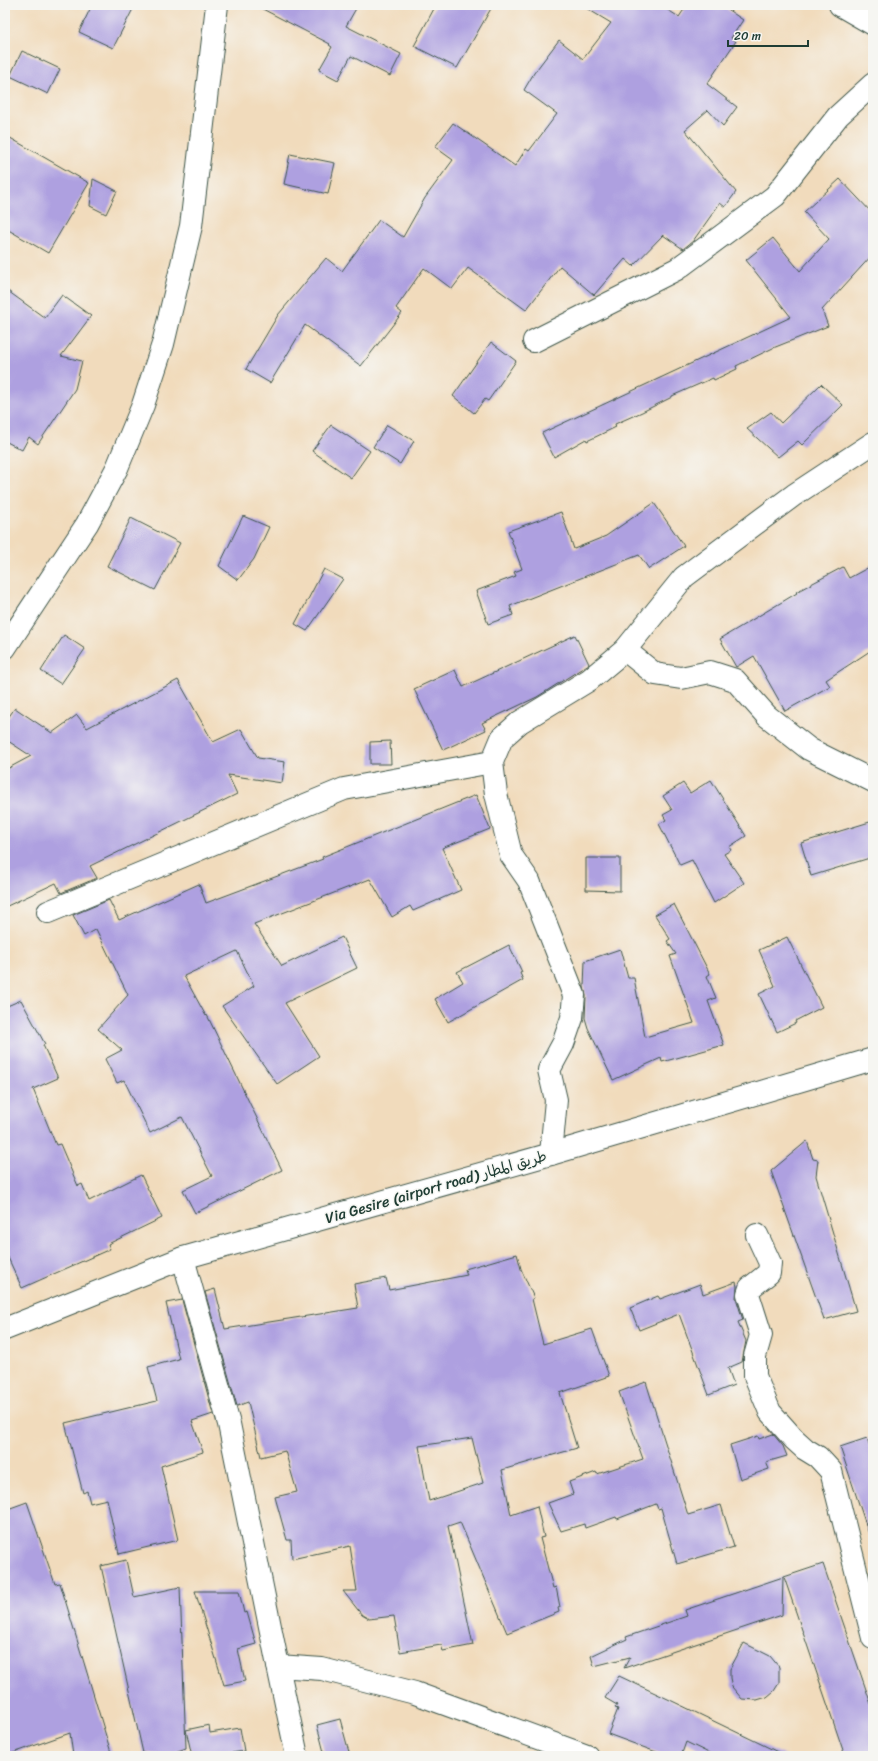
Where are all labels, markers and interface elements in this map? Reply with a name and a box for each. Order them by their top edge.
scale bar [728,22,808,48]
text: 20 m [734,25,761,47]
street label: Via Gesire (airport road) طريق المطار [322,1143,550,1231]

